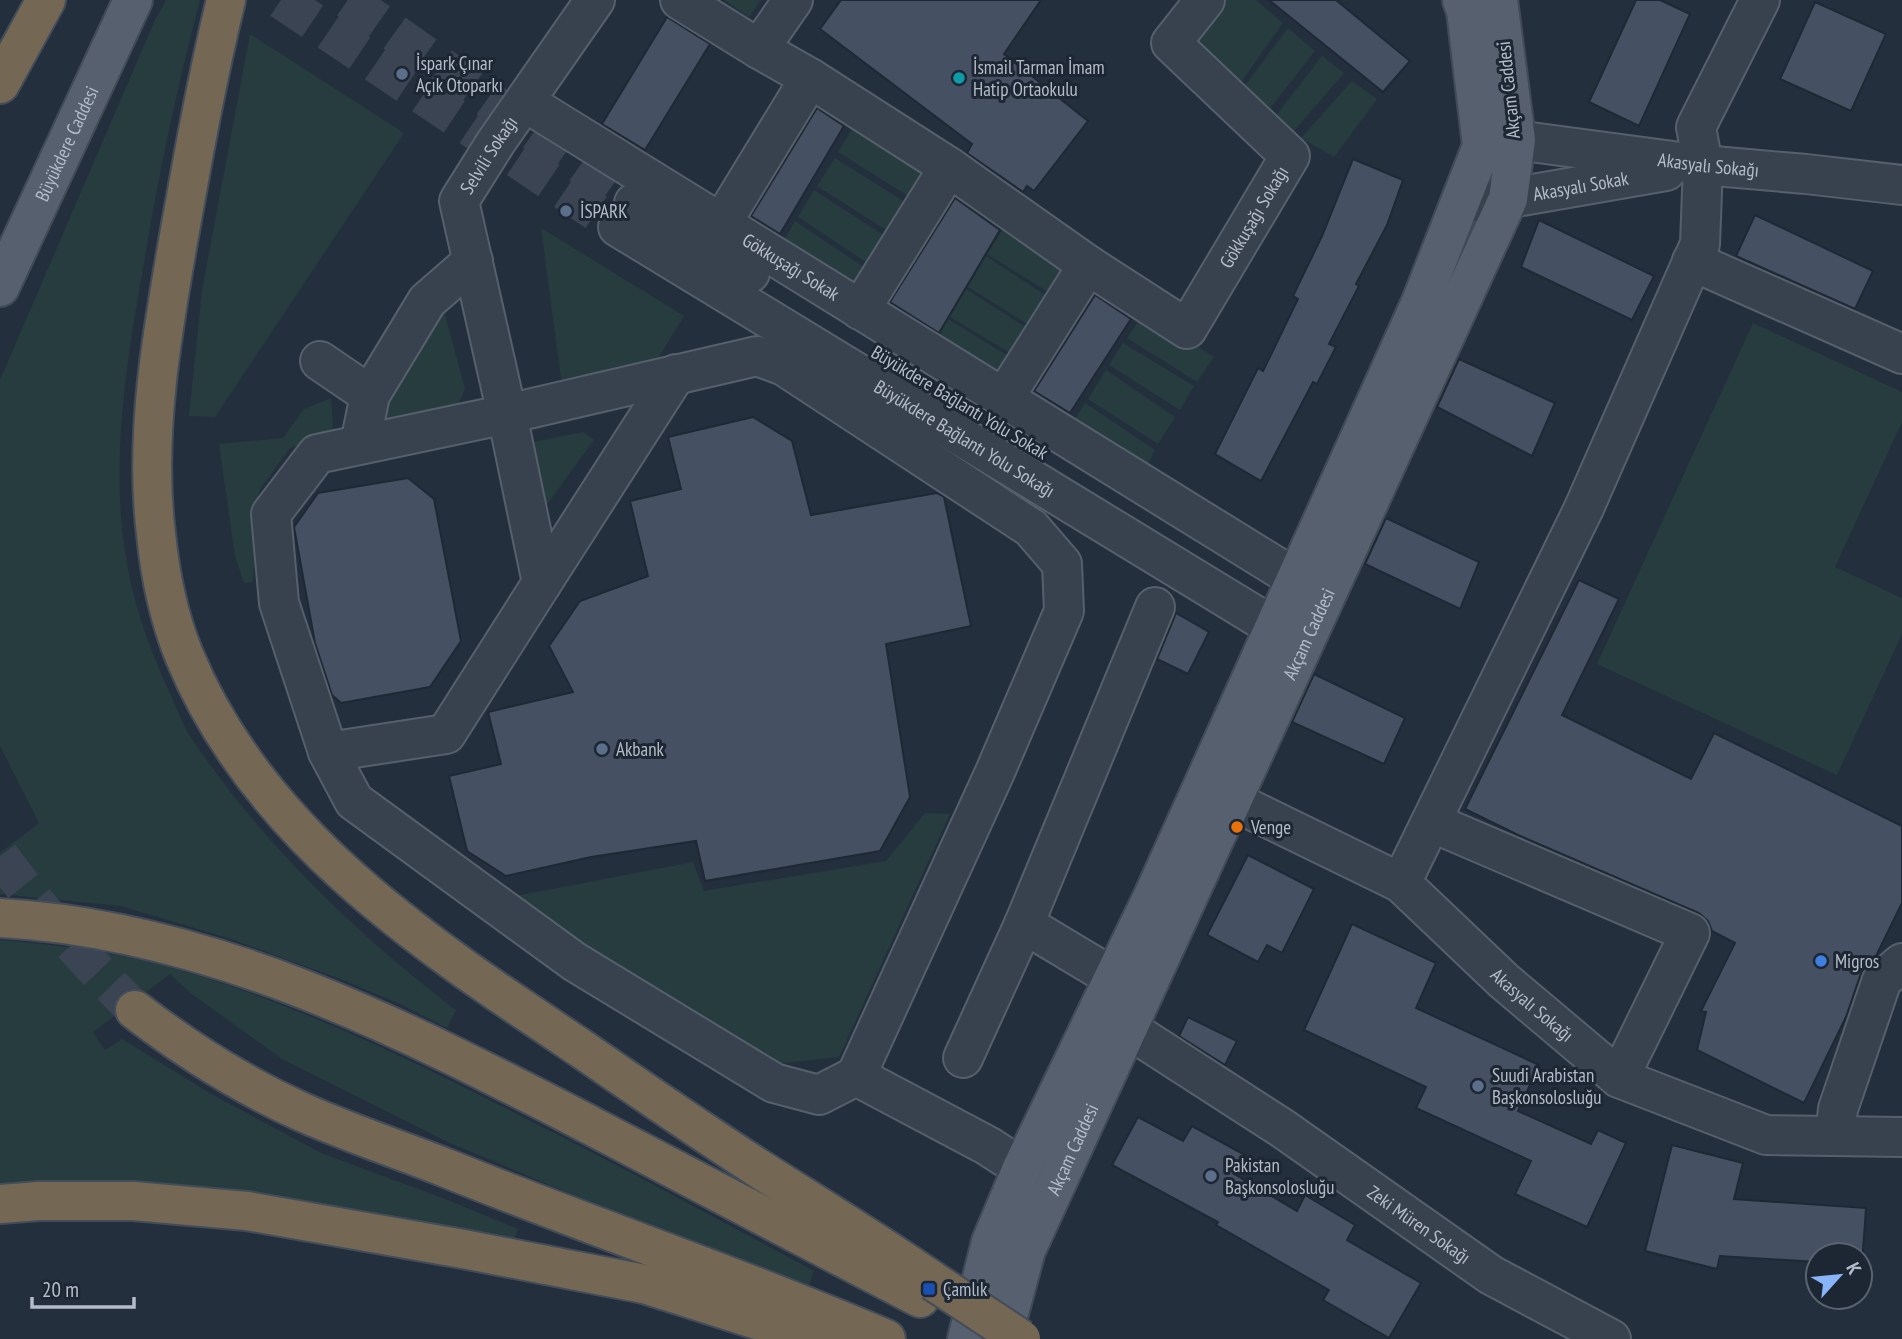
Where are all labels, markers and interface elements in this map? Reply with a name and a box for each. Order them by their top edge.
street label: Akçam Caddesi [1491,40,1525,140]
place label: İspark Çınar Açık Otoparkı [416,51,503,97]
place label: İsmail Tarman İmam Hatip Ortaokulu [973,55,1105,101]
marker: İspark Çınar Açık Otoparkı [394,66,410,82]
marker: İsmail Tarman İmam Hatip Ortaokulu [951,70,967,86]
street label: Büyükdere Caddesi [29,82,103,205]
street label: Selvili Sokağı [454,111,523,198]
street label: Akasyalı Sokağı [1656,147,1760,182]
street label: Gökkuşağı Sokağı [1214,162,1293,272]
street label: Akasyalı Sokak [1531,166,1631,206]
place label: İSPARK [580,199,628,223]
marker: İSPARK [558,203,574,219]
street label: Gökkuşağı Sokak [738,228,845,306]
street label: Büyükdere Bağlantı Yolu Sokak [867,340,1053,465]
street label: Büyükdere Bağlantı Yolu Sokağı [870,374,1059,503]
street label: Akçam Caddesi [1277,584,1340,683]
place label: Akbank [616,737,665,761]
marker: Akbank [594,741,610,757]
place label: Venge [1250,815,1291,839]
marker: Venge [1229,819,1245,835]
place label: Migros [1835,949,1879,973]
marker: Migros [1813,953,1829,969]
street label: Akasyalı Sokağı [1486,963,1579,1047]
place label: Suudi Arabistan Başkonsolosluğu [1492,1063,1602,1109]
marker: Suudi Arabistan Başkonsolosluğu [1470,1078,1486,1094]
street label: Akçam Caddesi [1041,1100,1104,1199]
place label: Pakistan Başkonsolosluğu [1225,1153,1335,1199]
marker: Pakistan Başkonsolosluğu [1203,1168,1219,1184]
street label: Zeki Müren Sokağı [1363,1180,1475,1269]
north arrow [1804,1241,1874,1311]
text: K [1841,1258,1867,1278]
scale bar [32,1266,133,1310]
text: 20 m [42,1276,79,1303]
place label: Çamlık [943,1277,988,1301]
marker: Çamlık [921,1281,937,1297]

